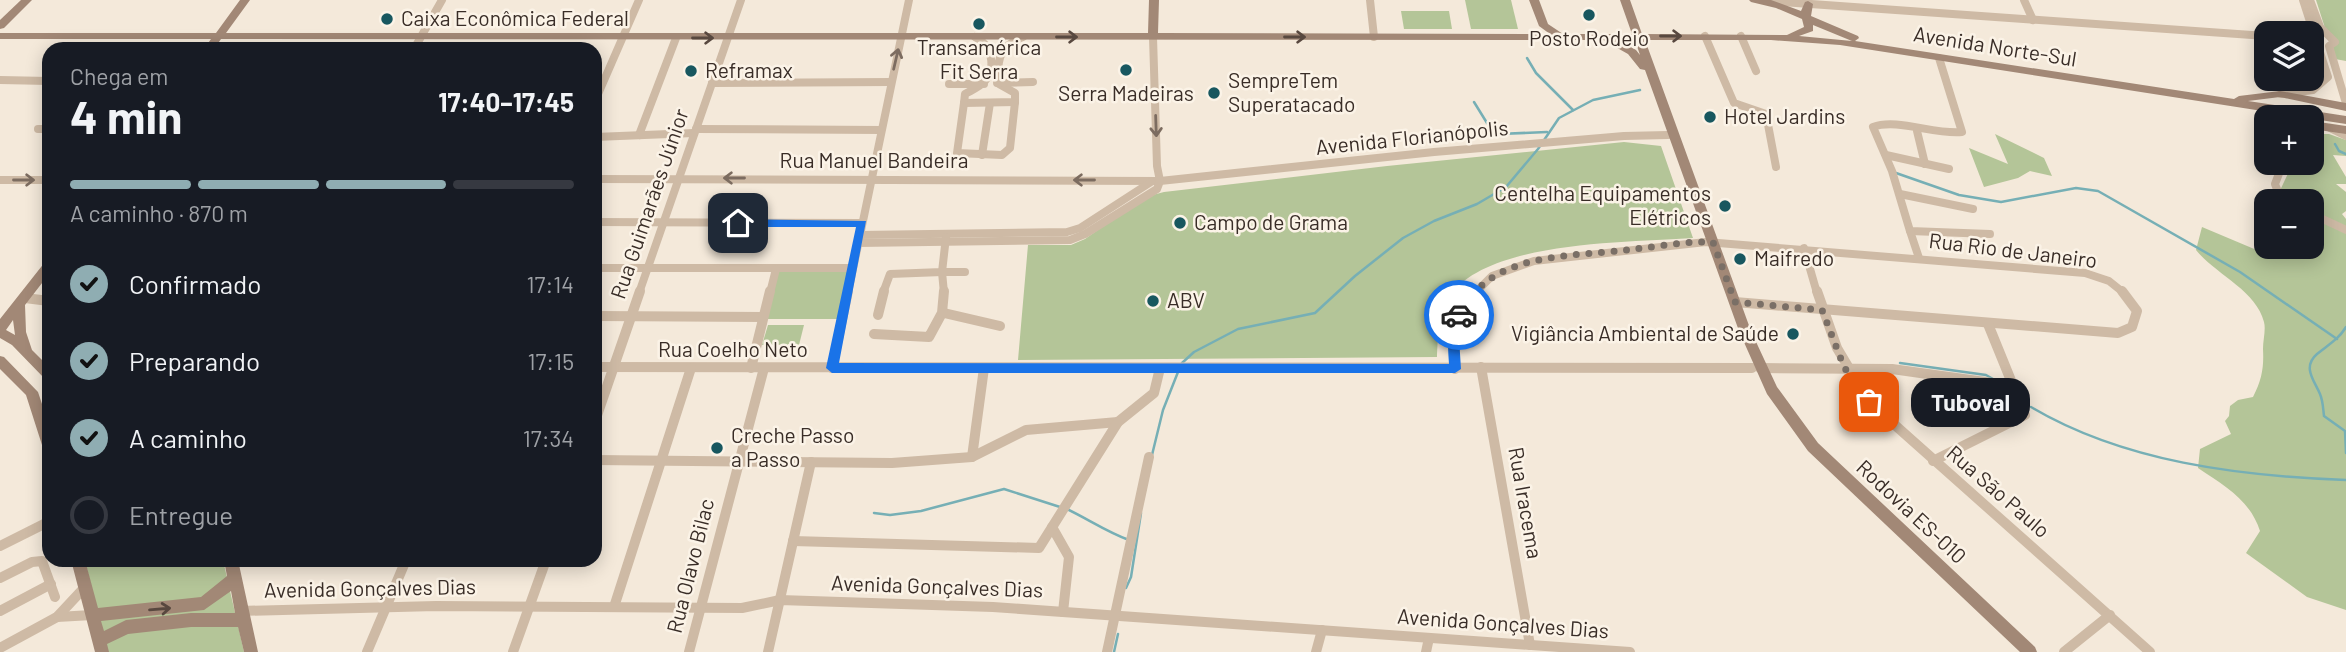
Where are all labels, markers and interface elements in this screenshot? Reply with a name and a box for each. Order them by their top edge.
place label: Caixa Econômica Federal [401,5,629,30]
marker: Posto Rodeio [1581,7,1597,23]
marker: Caixa Econômica Federal [379,11,395,27]
marker: Transamérica Fit Serra [971,16,987,32]
street label: Avenida Norte-Sul [1912,20,2079,71]
map controls [2254,21,2324,259]
button: layers [2254,21,2324,91]
place label: Posto Rodeio [1529,25,1649,50]
one-way arrow [1659,29,1682,43]
one-way arrow [1056,30,1079,44]
one-way arrow [1283,30,1306,44]
one-way arrow [691,31,714,44]
place label: Transamérica Fit Serra [917,34,1041,83]
one-way arrow [890,48,904,71]
place label: Reframax [705,57,793,82]
text: Chega em [70,62,168,90]
marker: Serra Madeiras [1118,62,1134,78]
marker: Reframax [683,63,699,79]
place label: SempreTem Superatacado [1228,67,1355,116]
place label: Serra Madeiras [1058,80,1194,105]
marker: SempreTem Superatacado [1206,85,1222,101]
text: 17:40–17:45 [438,86,574,117]
text: 4 min [70,88,182,143]
place label: Hotel Jardins [1724,103,1845,128]
street label: Rua Guimarães Júnior [604,105,693,302]
button: + [2254,105,2324,175]
marker: Hotel Jardins [1702,109,1718,125]
one-way arrow [1149,114,1163,137]
street label: Avenida Florianópolis [1314,114,1509,159]
street label: Rua Manuel Bandeira [780,147,968,172]
one-way arrow [723,171,746,185]
one-way arrow [13,173,36,187]
one-way arrow [1073,173,1096,187]
place label: Centelha Equipamentos Elétricos [1494,180,1711,229]
button: − [2254,189,2324,259]
pin [708,193,768,253]
marker: Centelha Equipamentos Elétricos [1717,198,1733,214]
text: A caminho · 870 m [70,199,248,227]
icon: home [719,204,757,242]
place label: Campo de Grama [1194,209,1348,234]
marker: Campo de Grama [1172,215,1188,231]
street label: Rua Rio de Janeiro [1928,227,2099,272]
place label: Maifredo [1754,245,1834,270]
marker: Maifredo [1732,251,1748,267]
icon: check [70,265,108,303]
text: Confirmado [129,268,261,299]
text: 17:14 [527,270,574,298]
courier [1424,280,1494,350]
place label: ABV [1167,287,1205,312]
marker: ABV [1145,293,1161,309]
icon: car [1440,296,1478,334]
place label: Vigiância Ambiental de Saúde [1511,320,1779,345]
marker: Vigiância Ambiental de Saúde [1785,326,1801,342]
street label: Rua Coelho Neto [658,336,808,361]
icon: check [70,342,108,380]
text: Preparando [129,345,260,376]
text: 17:15 [527,347,574,375]
pin [1839,372,1899,432]
callout: Tuboval [1911,378,2030,426]
icon: bag [1850,383,1888,421]
text: Tuboval [1931,388,2010,416]
icon: check [70,419,108,457]
text: A caminho [129,422,247,453]
place label: Creche Passo a Passo [731,422,854,471]
text: 17:34 [523,424,574,452]
street label: Rua São Paulo [1942,439,2056,542]
marker: Creche Passo a Passo [709,440,725,456]
street label: Rua Iracema [1504,445,1549,561]
street label: Rodovia ES-010 [1852,454,1972,568]
street label: Rua Olavo Bilac [661,496,718,636]
text: Entregue [129,499,233,530]
street label: Avenida Gonçalves Dias [831,569,1043,602]
street label: Avenida Gonçalves Dias [264,573,476,602]
one-way arrow [148,602,171,615]
street label: Avenida Gonçalves Dias [1396,603,1610,642]

